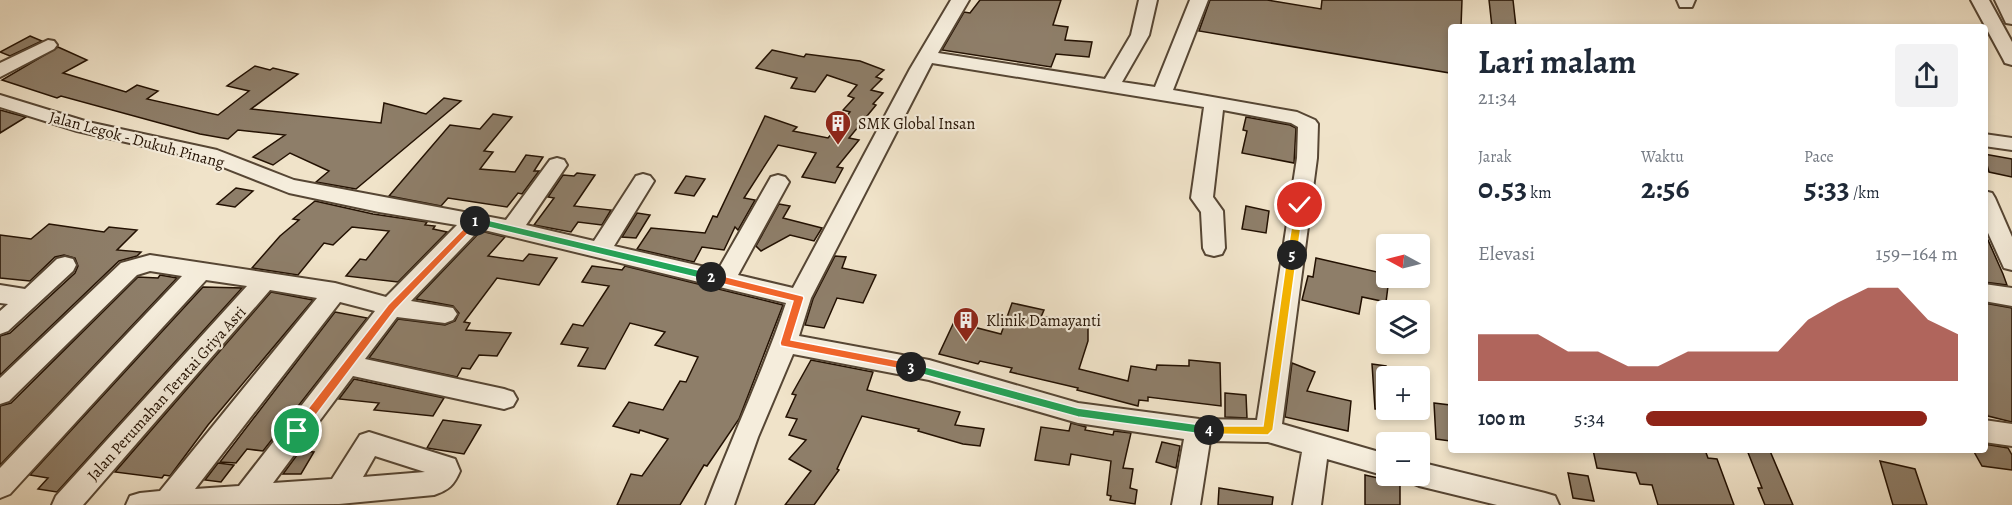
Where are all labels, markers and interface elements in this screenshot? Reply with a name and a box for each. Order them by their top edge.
text: Lari malam [1478,39,1636,84]
button: share [1895,44,1958,107]
text: 21:34 [1478,84,1516,111]
street label: Jalan Legok - Dukuh Pinang [47,106,227,174]
building icon: SMK Global Insan [823,108,853,146]
place label: SMK Global Insan [858,113,976,135]
text: Jarak [1478,146,1512,168]
text: Waktu [1641,146,1684,168]
text: Pace [1804,146,1834,168]
text: 0.53 [1478,168,1527,208]
text: 2:56 [1641,168,1689,208]
text: 5:33 [1804,168,1850,208]
pin [1274,179,1325,230]
text: km [1527,182,1552,204]
text: /km [1850,182,1879,204]
icon: check [1283,188,1316,221]
pin: 1 [460,206,490,236]
text: 1 [472,210,478,232]
north arrow [1376,234,1430,288]
map controls [1376,234,1430,486]
pin: 5 [1277,240,1307,270]
text: Elevasi [1478,240,1535,267]
text: 159–164 m [1876,240,1958,267]
text: 5 [1289,244,1295,266]
pin: 2 [696,262,726,292]
text: 2 [707,266,715,288]
button: layers [1376,300,1430,354]
street label: Jalan Perumahan Teratai Griya Asri [82,302,251,486]
building icon: Klinik Damayanti [951,305,981,343]
place label: Klinik Damayanti [986,310,1101,332]
pin: 3 [896,352,926,382]
text: 3 [908,356,914,378]
button: + [1376,366,1430,420]
pin [271,405,322,456]
text: 100 m [1478,405,1526,432]
text: 5:34 [1574,405,1605,432]
icon: arrive [280,414,313,447]
pin: 4 [1194,415,1224,445]
text: 4 [1205,419,1213,441]
button: − [1376,432,1430,486]

